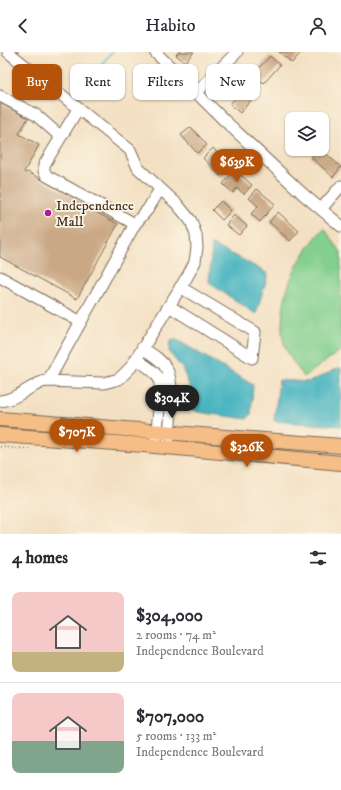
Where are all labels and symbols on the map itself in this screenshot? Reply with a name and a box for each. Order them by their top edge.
pin: $639K [209,149,265,183]
place label: Independence Mall [56,197,134,231]
marker: Independence Mall [43,208,53,218]
pin: $304K [144,385,200,419]
pin: $707K [49,419,105,453]
pin: $326K [219,434,275,468]

